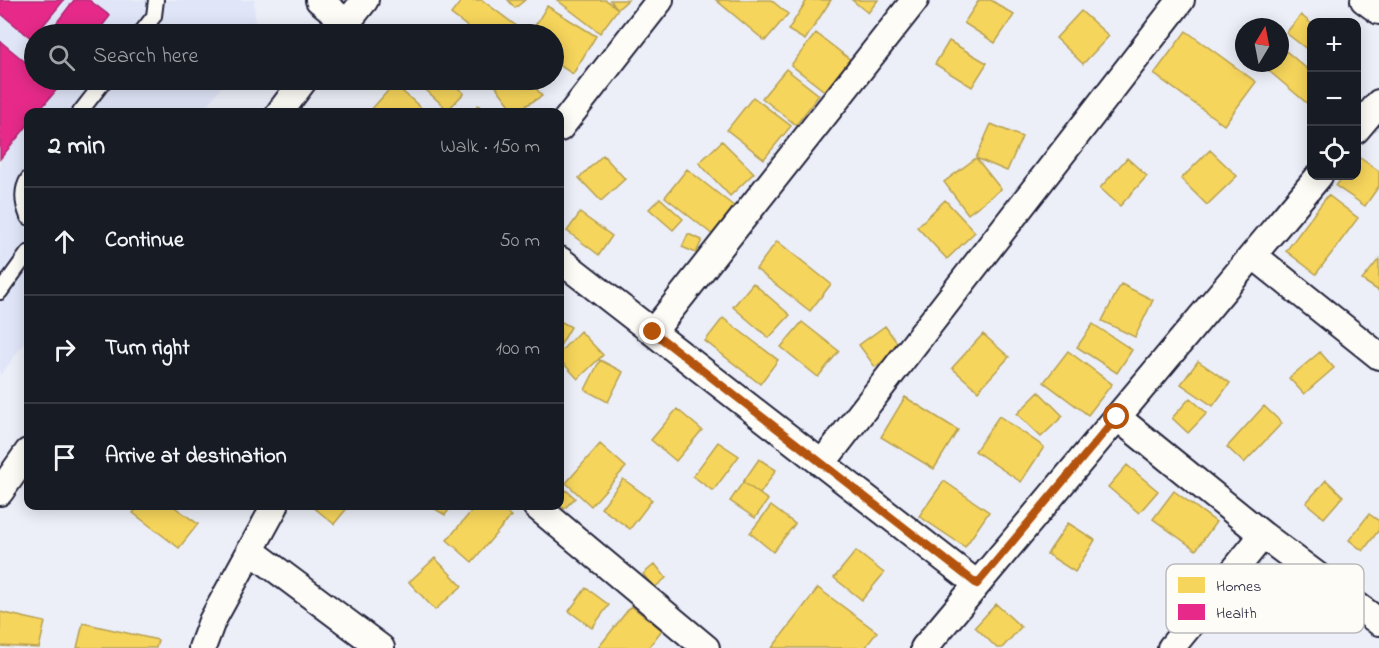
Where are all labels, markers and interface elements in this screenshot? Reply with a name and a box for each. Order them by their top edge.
north arrow [1235,18,1289,72]
map controls [1307,18,1361,180]
button: + [1307,18,1361,72]
search box [24,24,564,90]
icon: search [45,41,78,74]
text: Search here [93,41,198,73]
button: − [1307,72,1361,126]
button: locate [1307,126,1361,180]
text: 2 min [48,128,105,166]
text: Walk · 150 m [440,133,540,162]
icon: ahead [48,225,81,258]
text: Continue [105,225,184,257]
text: 50 m [499,227,540,256]
route end [639,318,665,344]
icon: right [48,333,81,366]
text: Turn right [105,333,190,365]
text: 100 m [496,335,540,364]
route start [1103,403,1129,429]
icon: arrive [48,441,81,474]
text: Arrive at destination [105,441,287,473]
legend [1166,564,1364,633]
text: Homes [1216,575,1261,599]
text: Health [1216,602,1257,626]

